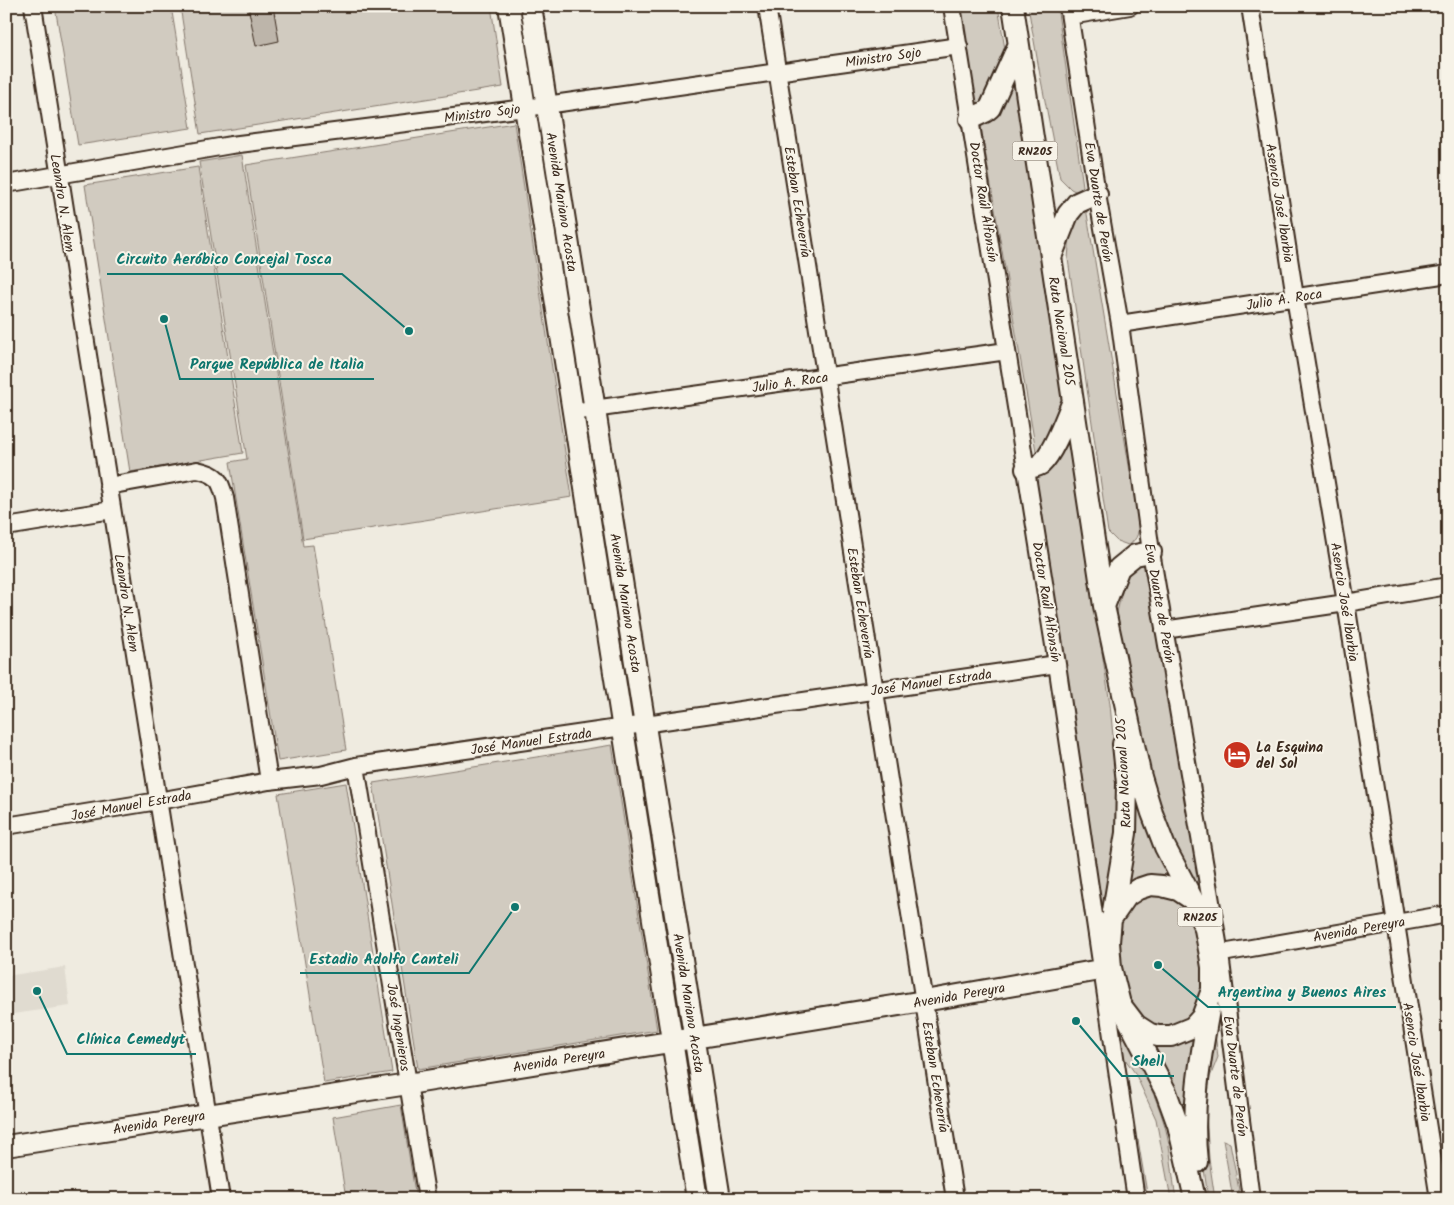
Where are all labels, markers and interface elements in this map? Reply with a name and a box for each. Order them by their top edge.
street label: Ministro Sojo [844,42,923,74]
street label: Ministro Sojo [443,98,522,130]
street label: Avenida Mariano Acosta [539,131,583,274]
street label: Doctor Raúl Alfonsín [963,140,1003,264]
street label: Eva Duarte de Perón [1078,140,1118,264]
road number: RN205 [1012,142,1058,160]
street label: Asencio José Ibarbia [1259,142,1299,264]
street label: Esteban Echeverría [777,145,817,259]
street label: Leandro N. Alem [43,152,81,254]
callout: Circuito Aeróbico Concejal Tosca [107,244,342,274]
text: Circuito Aeróbico Concejal Tosca [116,248,332,272]
street label: Ruta Nacional 205 [1042,275,1081,389]
street label: Julio A. Roca [1245,283,1324,317]
callout: Parque República de Italia [180,349,374,379]
text: Parque República de Italia [190,353,364,377]
street label: Julio A. Roca [751,367,830,399]
street label: Avenida Mariano Acosta [603,532,647,675]
street label: Doctor Raúl Alfonsín [1026,540,1066,664]
street label: Eva Duarte de Perón [1138,541,1180,665]
street label: Asencio José Ibarbia [1324,541,1364,663]
street label: Esteban Echeverría [840,546,880,660]
street label: Leandro N. Alem [107,552,145,654]
street label: José Manuel Estrada [869,664,993,702]
street label: Ruta Nacional 205 [1110,716,1138,829]
street label: José Manuel Estrada [469,723,593,761]
place label: La Esquina del Sol [1256,737,1323,775]
hotel icon: La Esquina del Sol [1222,740,1252,770]
street label: José Manuel Estrada [69,785,193,827]
road number: RN205 [1178,908,1222,926]
street label: Avenida Pereyra [1311,911,1407,949]
street label: Avenida Mariano Acosta [666,932,710,1075]
callout: Estadio Adolfo Canteli [300,943,469,973]
text: Estadio Adolfo Canteli [310,948,460,972]
street label: Avenida Pereyra [911,977,1007,1015]
callout: Argentina y Buenos Aires [1208,977,1396,1007]
street label: José Ingenieros [380,981,416,1073]
text: Argentina y Buenos Aires [1218,981,1386,1005]
street label: Asencio José Ibarbia [1396,1001,1436,1123]
street label: Eva Duarte de Perón [1217,1014,1253,1138]
street label: Esteban Echeverría [915,1020,955,1134]
callout: Clínica Cemedyt [67,1024,196,1054]
text: Clínica Cemedyt [77,1028,186,1052]
street label: Avenida Pereyra [511,1043,607,1079]
callout: Shell [1122,1046,1174,1076]
text: Shell [1132,1050,1164,1074]
street label: Avenida Pereyra [111,1105,207,1141]

